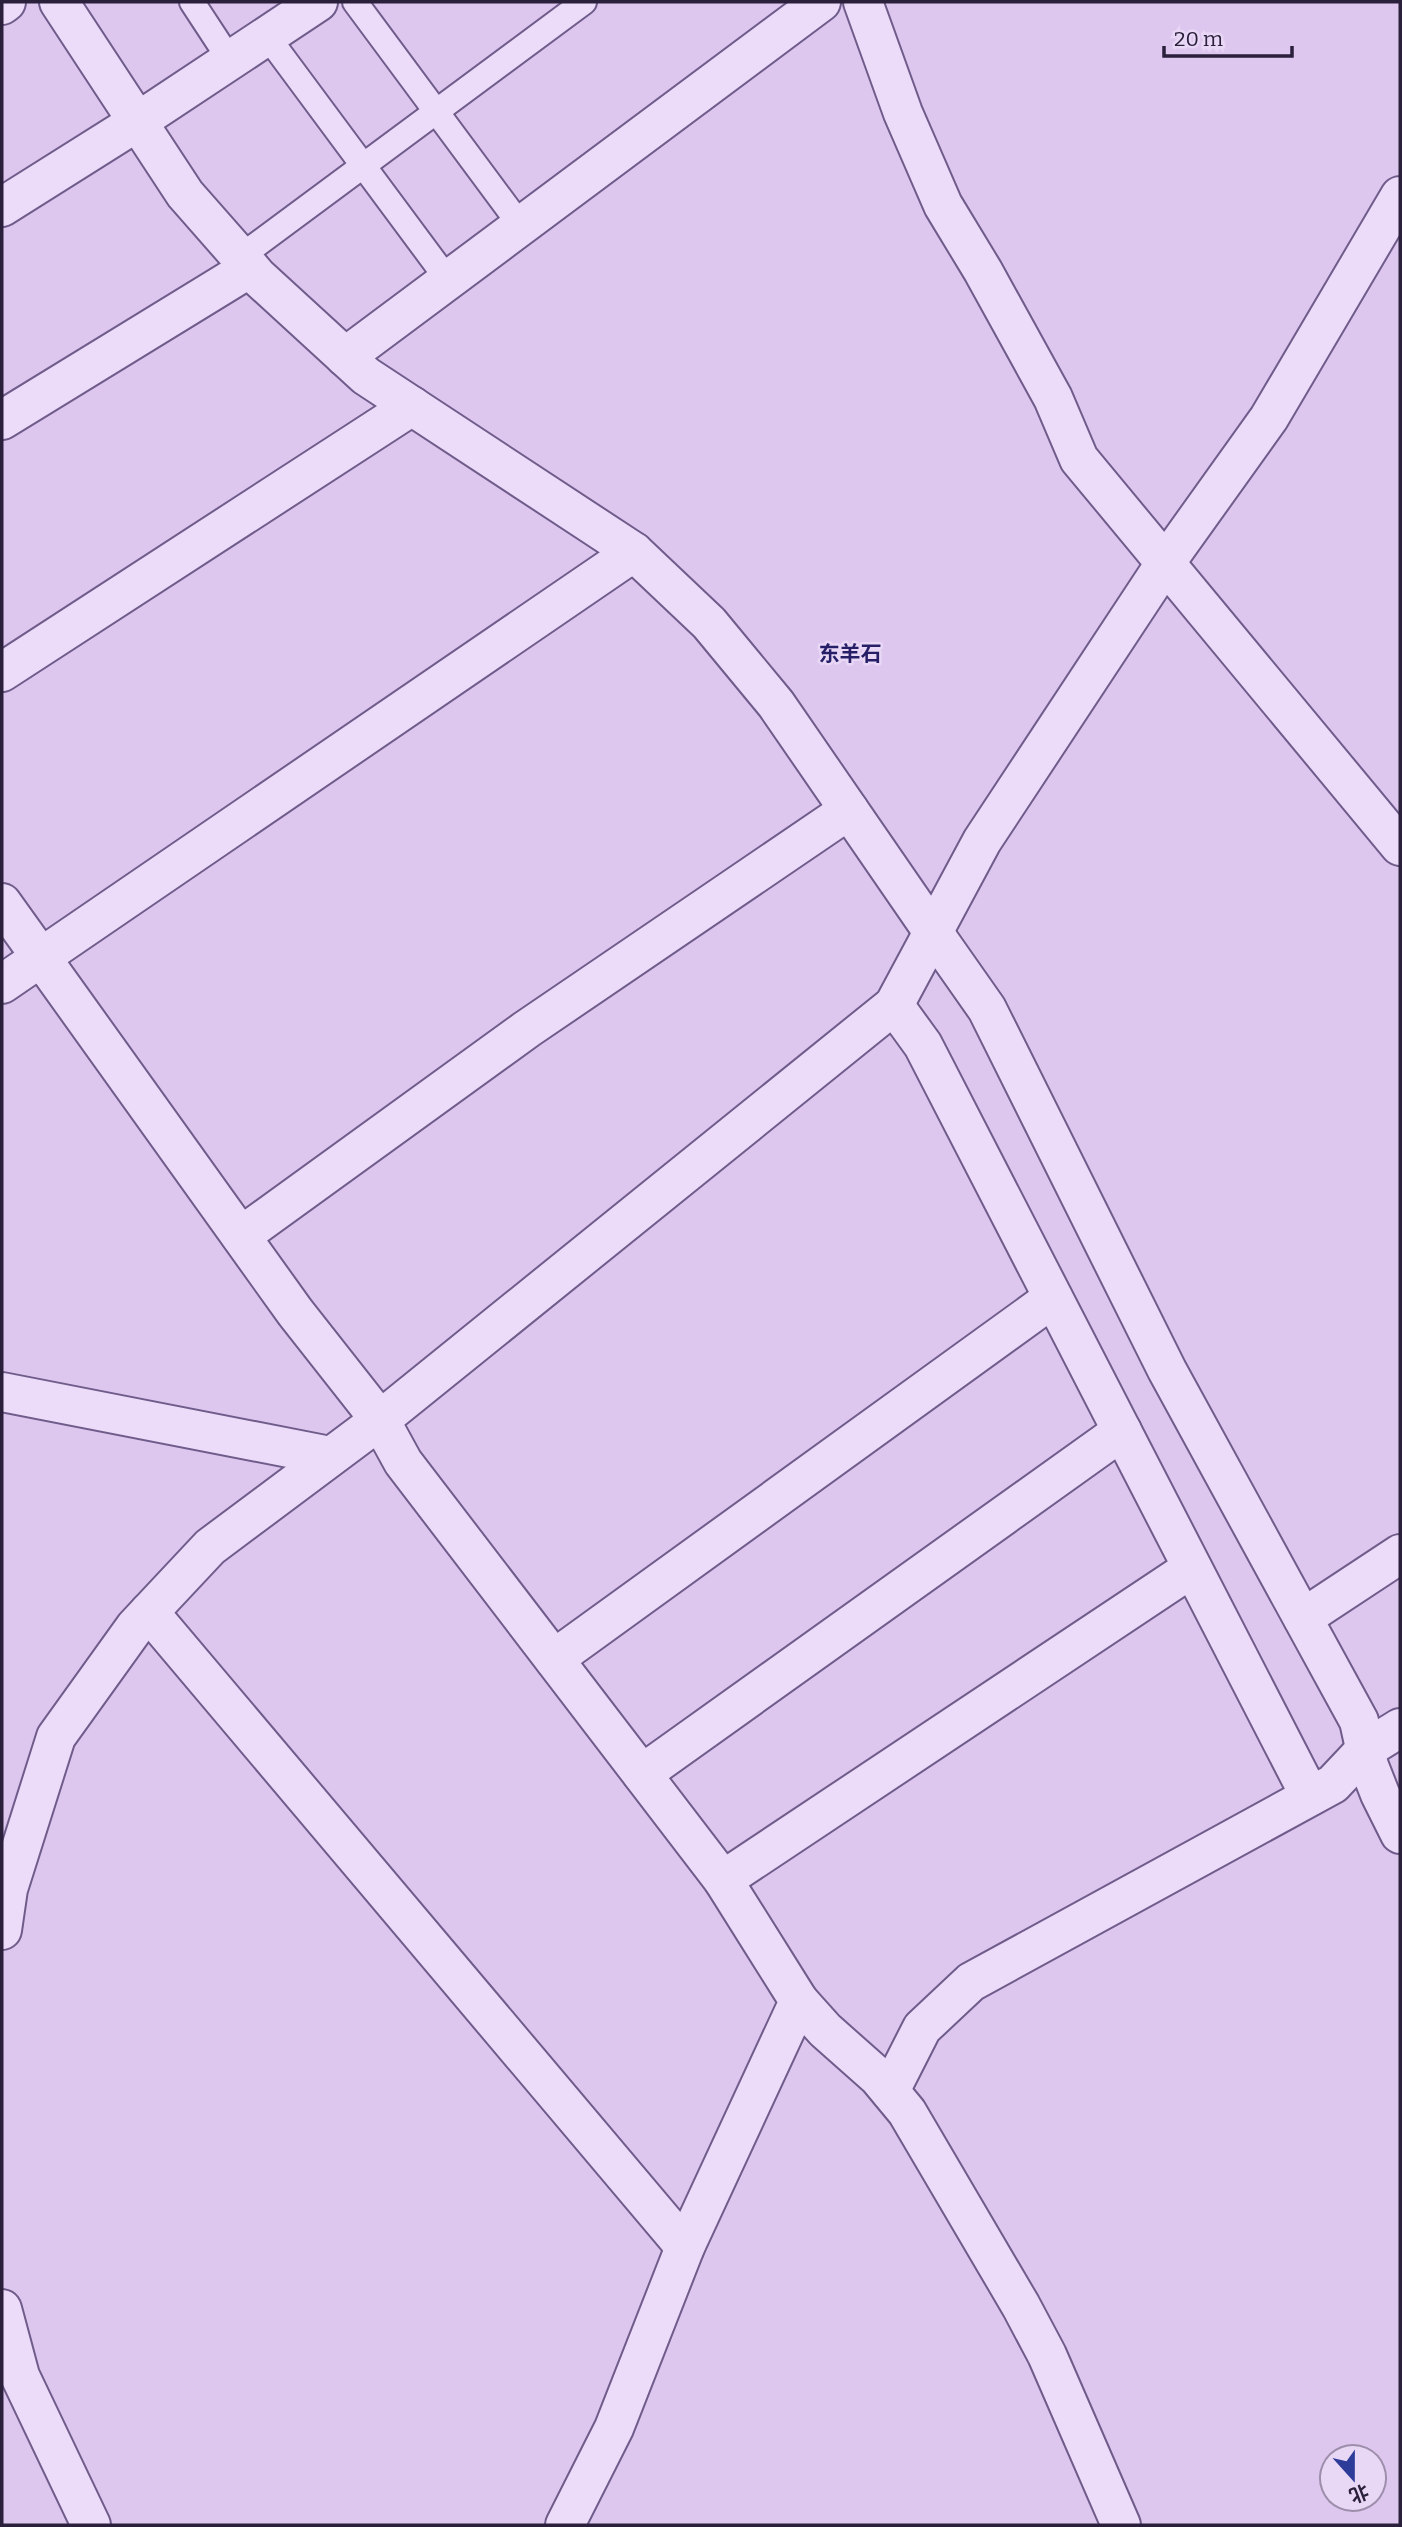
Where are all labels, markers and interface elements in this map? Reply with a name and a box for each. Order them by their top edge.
scale bar [1164,14,1292,58]
text: 20 m [1174,26,1223,52]
district label: 东羊石 [819,641,882,667]
north arrow [1318,2443,1388,2513]
text: 北 [1346,2479,1372,2508]

